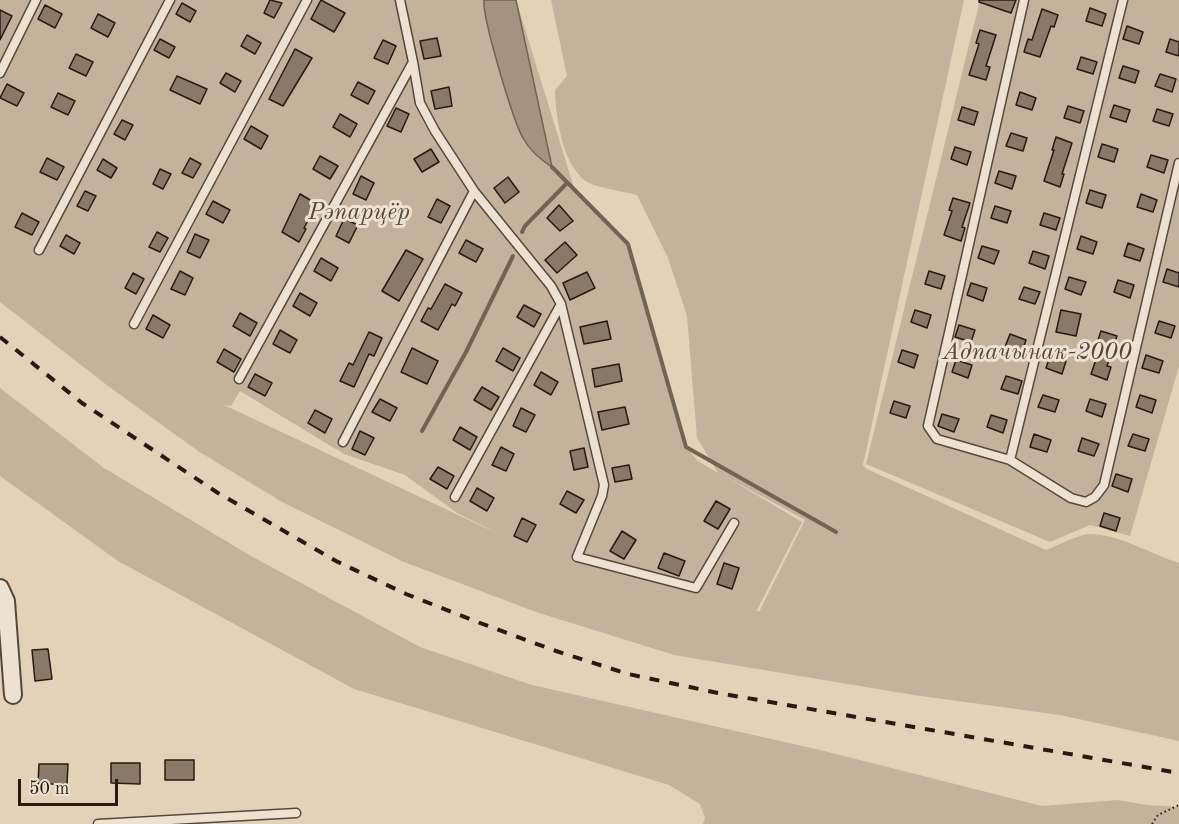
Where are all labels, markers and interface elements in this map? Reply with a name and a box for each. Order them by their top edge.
park label: Рэпарцёр [308,199,410,227]
park label: Адпачынак-2000 [942,339,1132,367]
scale bar [21,767,122,805]
text: 50 m [29,780,69,798]

